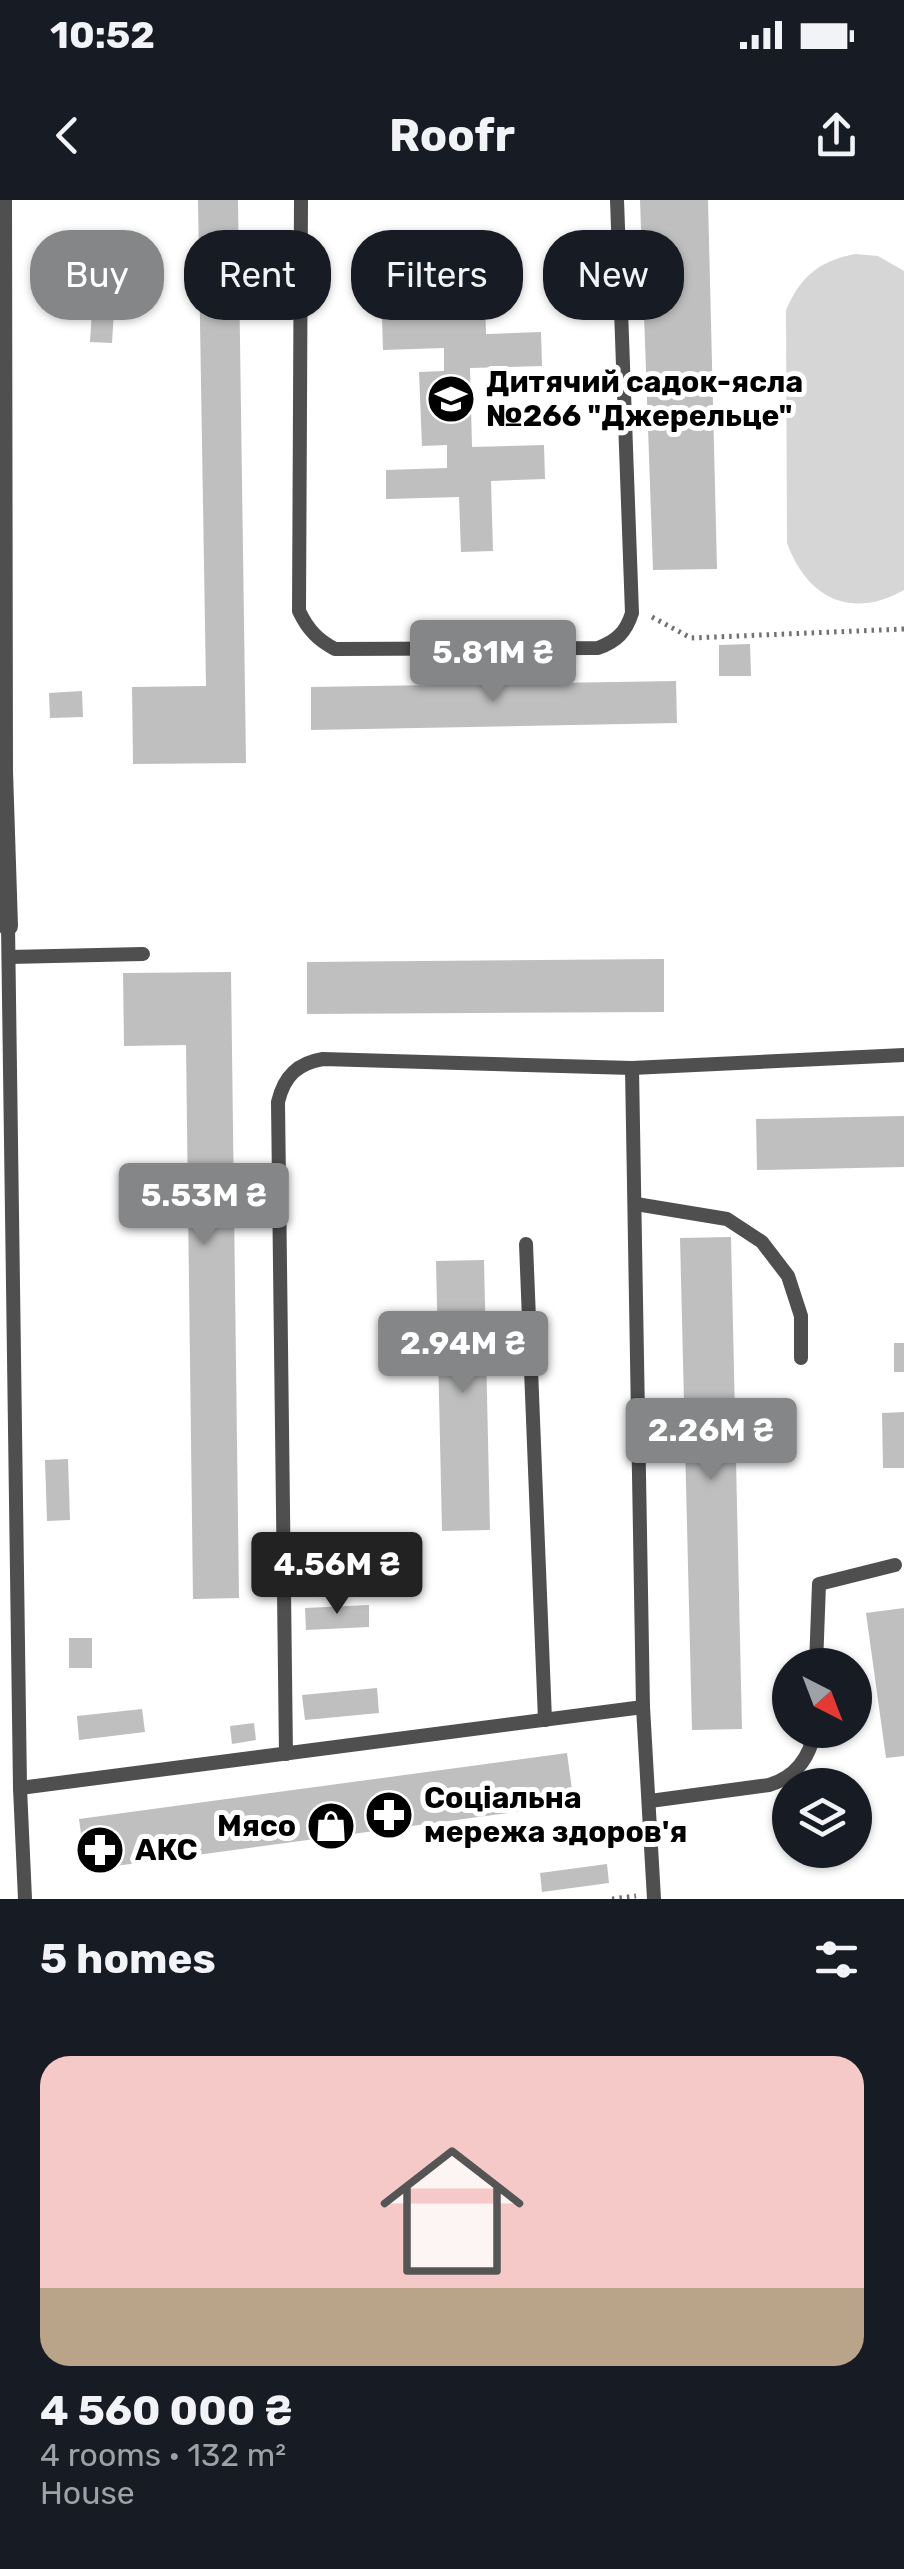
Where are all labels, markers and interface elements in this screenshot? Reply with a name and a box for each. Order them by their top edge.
text: 10:52 [50,12,155,58]
icon: back [40,108,95,163]
icon: share [809,108,864,163]
text: Roofr [389,109,515,162]
chip: Buy [30,230,164,320]
chip: Rent [184,230,331,320]
chip: Filters [351,230,523,320]
chip: New [543,230,684,320]
place label: Дитячий садок-ясла №266 "Джерельце" [486,364,803,434]
school or university icon: Дитячий садок-ясла №266 "Джерельце" [425,373,477,425]
pin: 5.81M ₴ [401,620,585,705]
text: 5.81M ₴ [432,633,554,671]
pin: 5.53M ₴ [112,1163,296,1248]
text: 5.53M ₴ [141,1176,267,1214]
pin: 2.94M ₴ [371,1311,555,1396]
text: 2.94M ₴ [400,1324,526,1362]
pin: 2.26M ₴ [619,1398,803,1483]
text: 2.26M ₴ [648,1411,774,1449]
pin: 4.56M ₴ [245,1532,429,1617]
text: 4.56M ₴ [273,1545,401,1583]
north arrow [772,1648,872,1748]
map controls [772,1648,872,1868]
button: layers [772,1768,872,1868]
place label: Соціальна мережа здоров'я [424,1780,687,1850]
pharmacy icon: Соціальна мережа здоров'я [363,1789,415,1841]
shop icon: Мясо [305,1800,357,1852]
place label: Мясо [217,1808,296,1844]
pharmacy icon: АКС [74,1824,126,1876]
place label: АКС [135,1832,198,1868]
icon: filters [809,1932,864,1987]
text: 5 homes [40,1934,216,1984]
icon: home [362,2121,542,2301]
text: 4 560 000 ₴ [40,2386,293,2436]
text: 4 rooms · 132 m² [40,2436,286,2474]
text: House [40,2474,135,2512]

